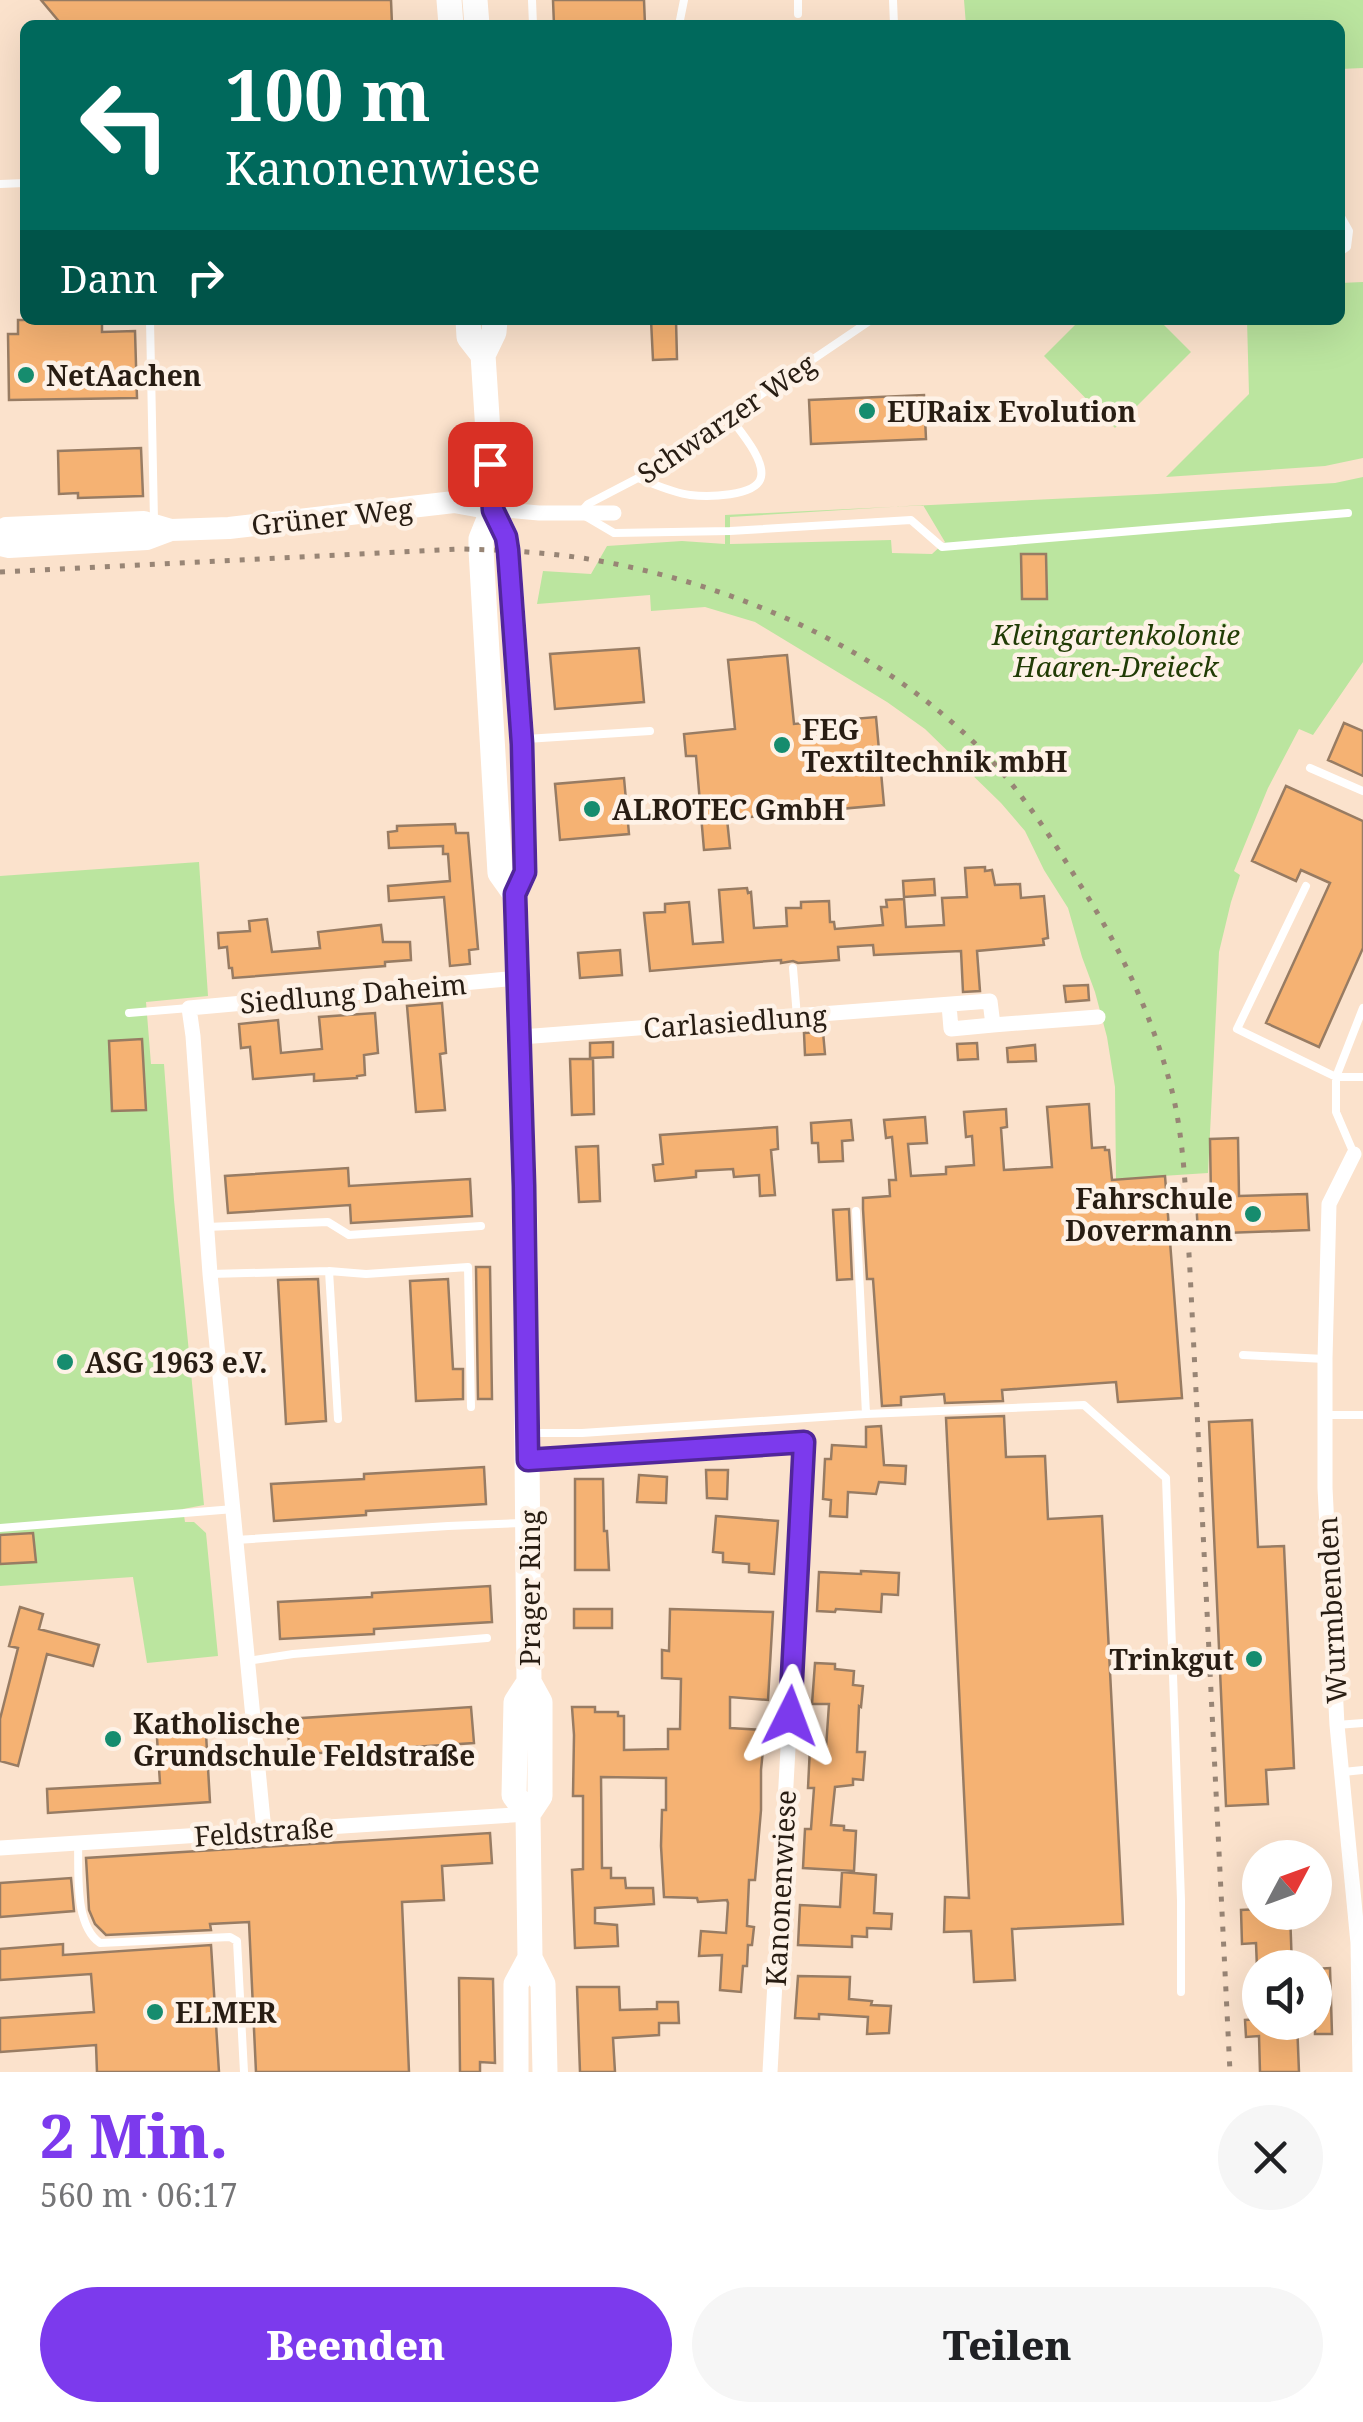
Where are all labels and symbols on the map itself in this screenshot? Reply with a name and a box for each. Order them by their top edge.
street label: Schwarzer Weg [629,344,823,492]
place label: NetAachen [46,356,201,394]
marker: NetAachen [15,364,37,386]
place label: EURaix Evolution [887,392,1136,430]
marker: EURaix Evolution [856,400,878,422]
pin [448,422,533,507]
street label: Grüner Weg [249,489,415,543]
park label: Kleingartenkolonie Haaren-Dreieck [991,615,1240,685]
place label: FEG Textiltechnik mbH [802,710,1068,780]
marker: FEG Textiltechnik mbH [771,734,793,756]
place label: ALROTEC GmbH [612,790,845,828]
marker: ALROTEC GmbH [581,798,603,820]
street label: Siedlung Daheim [238,964,468,1022]
street label: Carlasiedlung [642,996,828,1046]
place label: Fahrschule Dovermann [1065,1179,1233,1249]
marker: Fahrschule Dovermann [1242,1203,1264,1225]
place label: ASG 1963 e.V. [85,1343,268,1381]
marker: ASG 1963 e.V. [54,1351,76,1373]
street label: Prager Ring [510,1510,548,1666]
street label: Wurmbenden [1307,1516,1355,1704]
place label: Trinkgut [1110,1640,1234,1678]
marker: Trinkgut [1243,1648,1265,1670]
position arrow [738,1664,842,1768]
place label: Katholische Grundschule Feldstraße [133,1704,475,1774]
marker: Katholische Grundschule Feldstraße [102,1728,124,1750]
street label: Kanonenwiese [756,1789,804,1987]
street label: Feldstraße [193,1807,335,1855]
north arrow [1242,1840,1332,1930]
place label: ELMER [175,1993,278,2031]
marker: ELMER [144,2001,166,2023]

